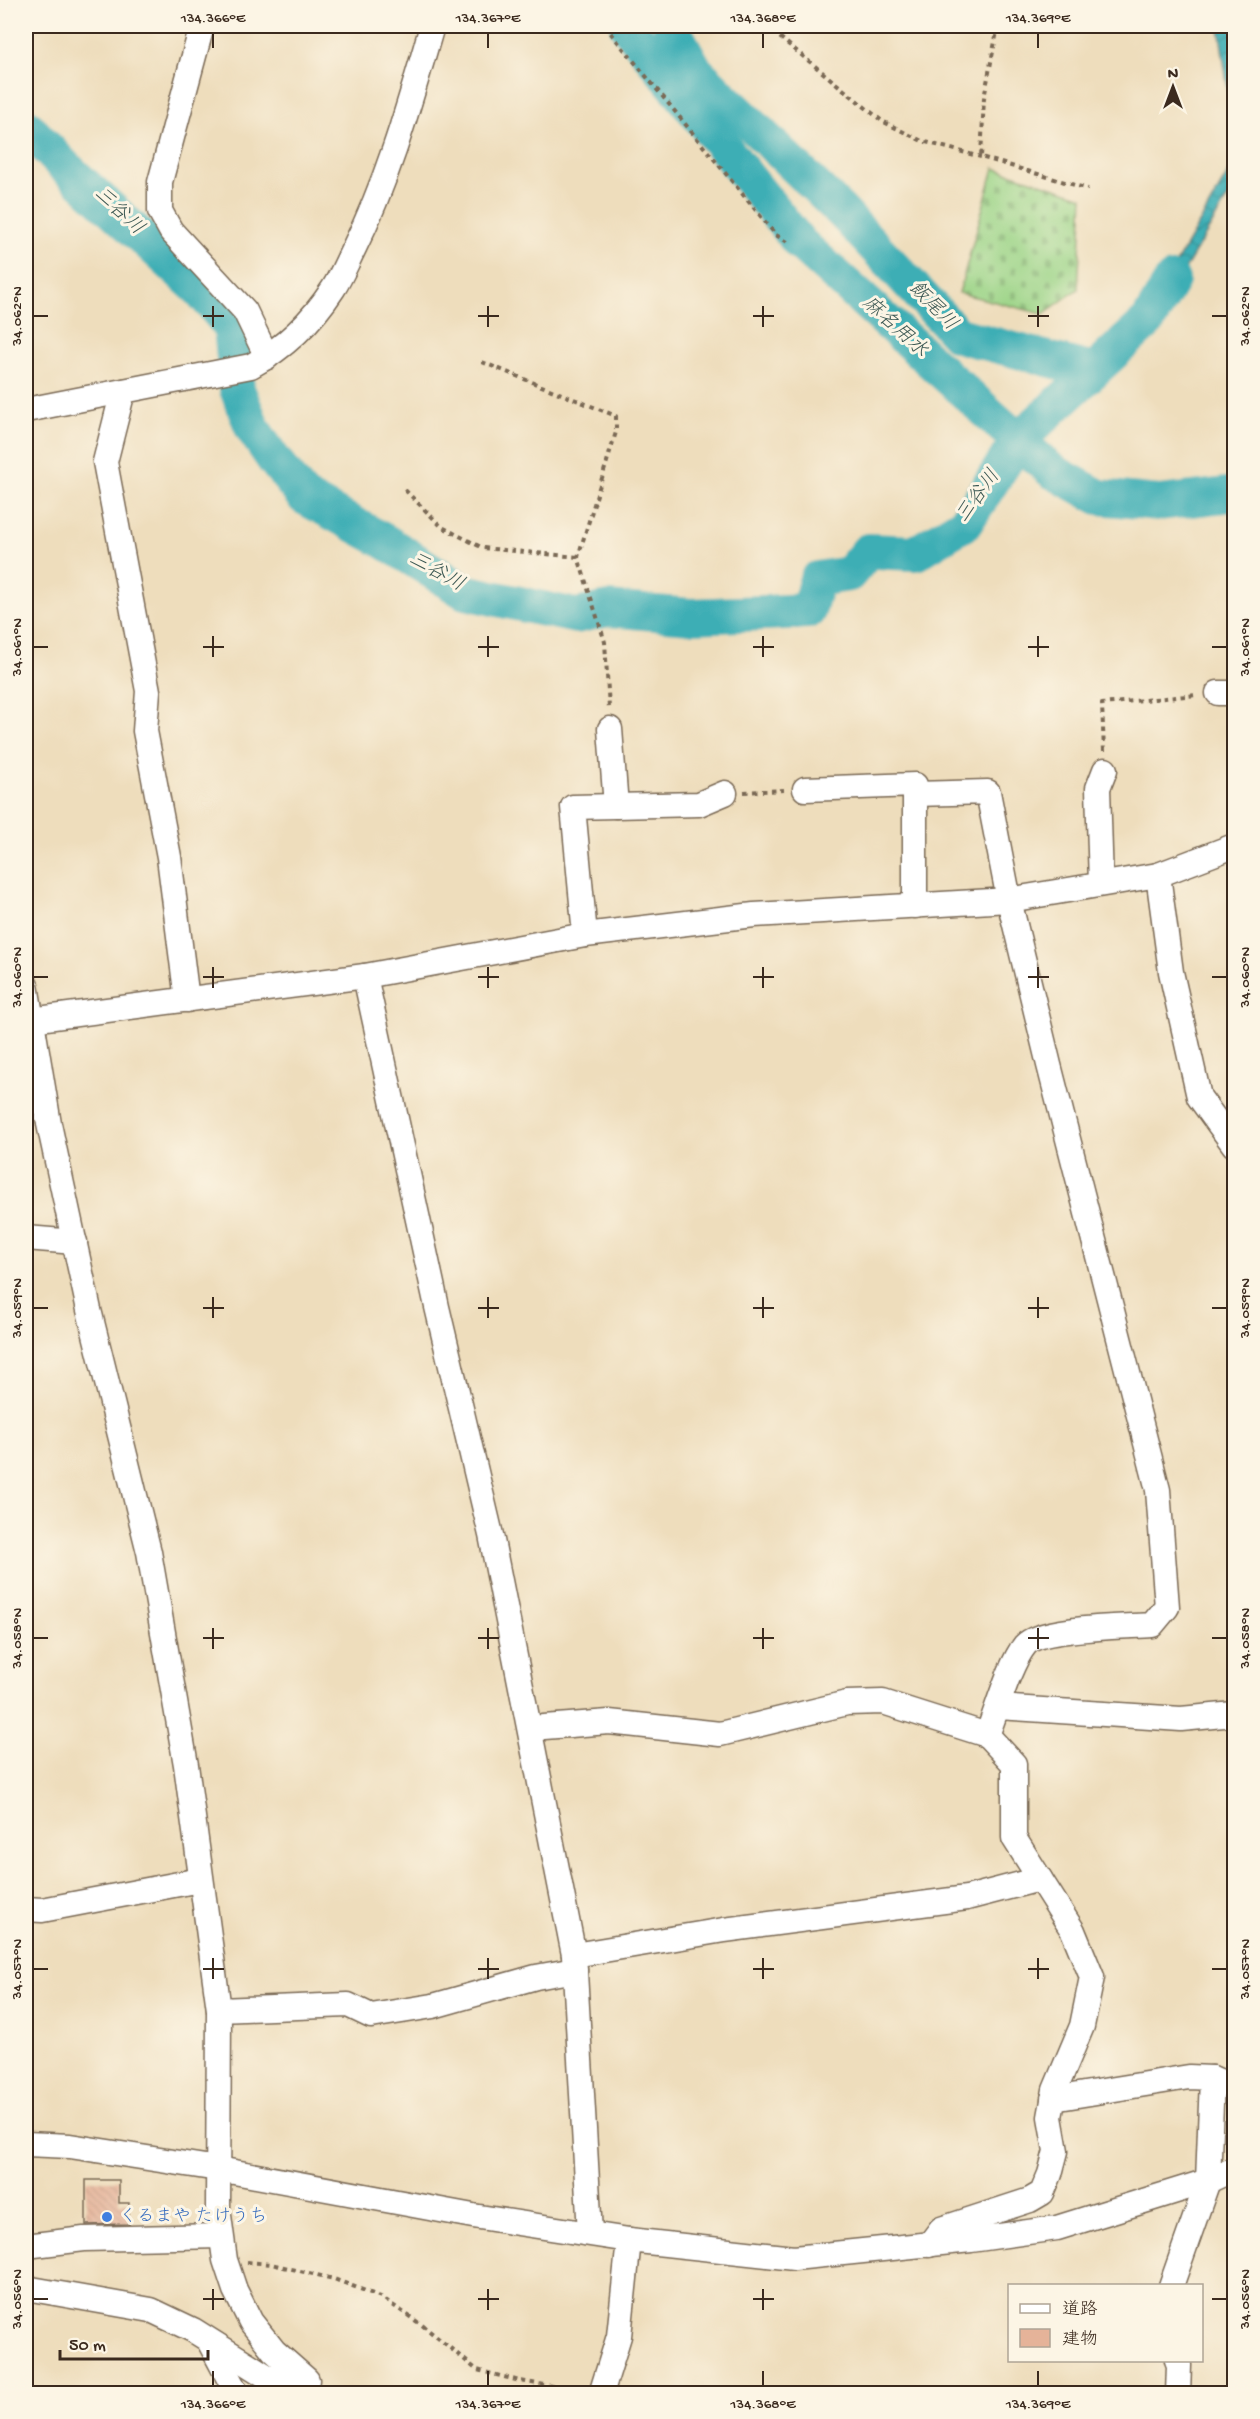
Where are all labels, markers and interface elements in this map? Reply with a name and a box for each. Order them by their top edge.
text: 134.366°E [180,10,246,28]
text: 134.367°E [455,10,521,28]
text: 134.368°E [729,10,796,28]
text: 134.369°E [1005,10,1071,28]
north arrow [1143,57,1203,117]
text: N [1168,66,1179,85]
water label: 三谷川 [88,182,148,241]
water label: 飯尾川 [903,277,962,337]
text: 34.062°N [9,286,27,347]
text: 34.062°N [1237,286,1255,347]
water label: 麻名用水 [857,291,933,363]
water label: 三谷川 [951,465,1006,528]
water label: 三谷川 [404,548,468,598]
text: 34.061°N [9,618,27,677]
text: 34.061°N [1237,618,1255,677]
text: 34.060°N [9,946,27,1008]
text: 34.060°N [1237,946,1255,1008]
text: 34.059°N [9,1278,27,1339]
text: 34.059°N [1237,1278,1255,1339]
text: 34.058°N [9,1607,27,1669]
text: 34.058°N [1237,1607,1255,1669]
text: 34.057°N [9,1939,27,2000]
text: 34.057°N [1237,1939,1255,2000]
place label: くるまや たけうち [119,2207,267,2228]
marker: くるまや たけうち [100,2210,114,2224]
text: 34.056°N [9,2269,27,2330]
text: 34.056°N [1237,2269,1255,2330]
legend [1008,2284,1203,2362]
text: 道路 [1062,2299,1098,2321]
scale bar [60,2323,208,2361]
text: 建物 [1062,2329,1098,2351]
text: 50 m [69,2336,106,2357]
text: 134.366°E [180,2396,246,2414]
text: 134.367°E [455,2396,521,2414]
text: 134.368°E [729,2396,796,2414]
text: 134.369°E [1005,2396,1071,2414]

